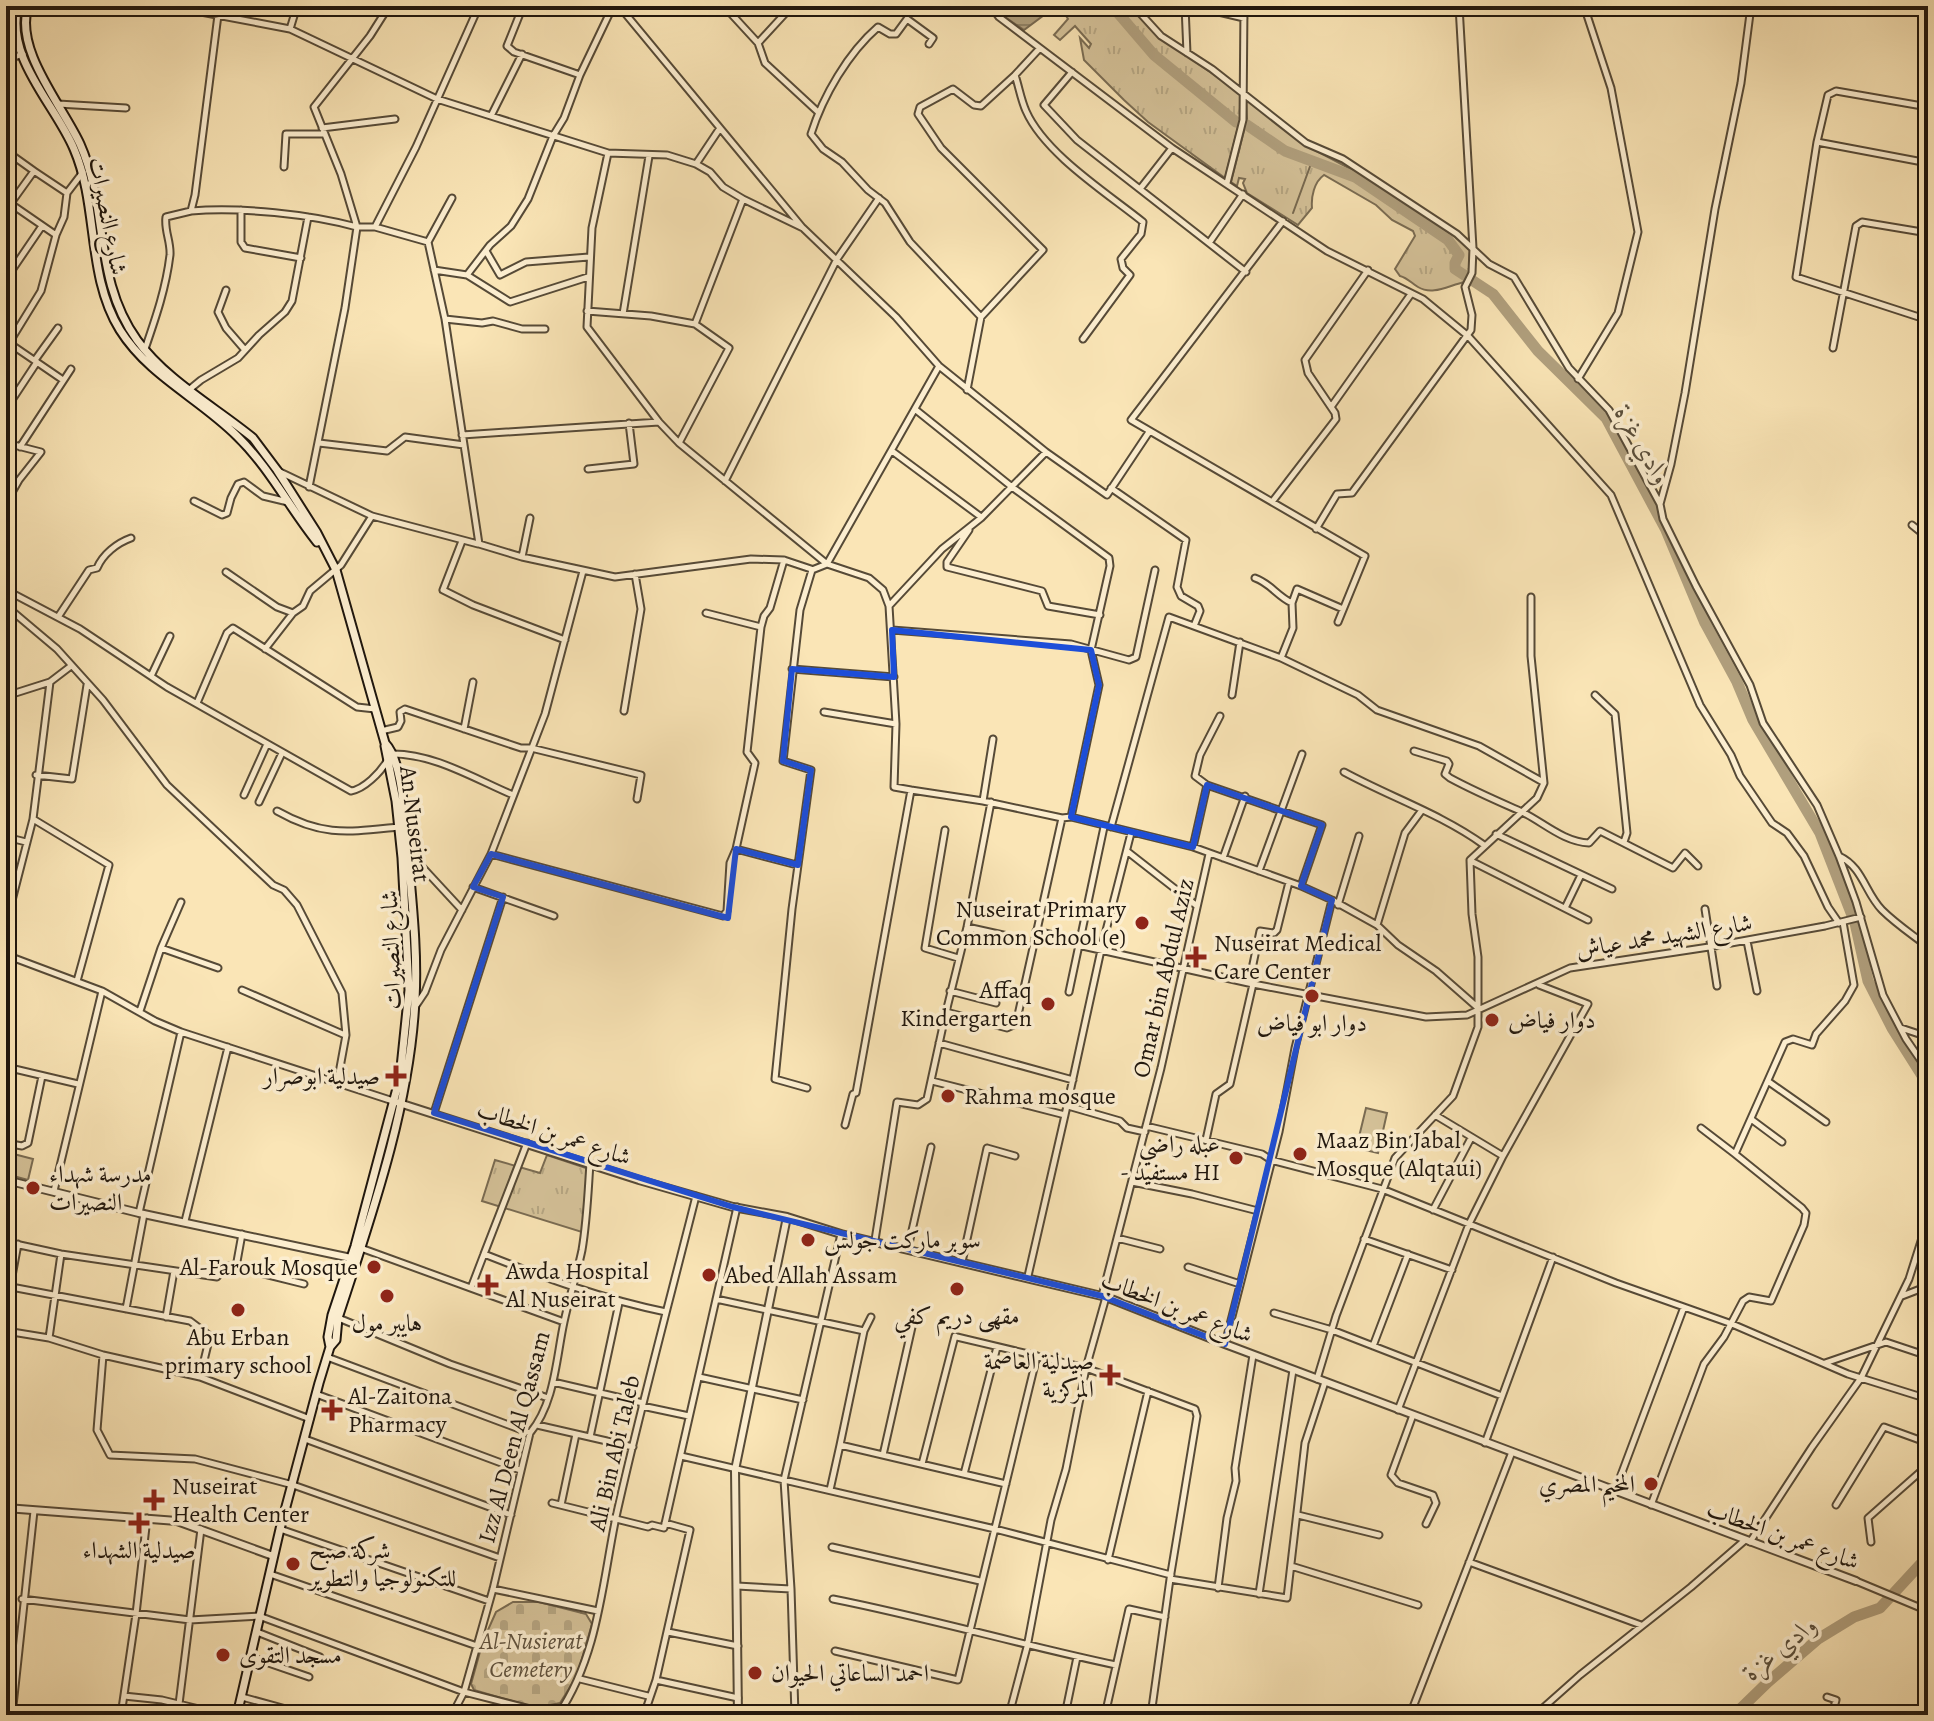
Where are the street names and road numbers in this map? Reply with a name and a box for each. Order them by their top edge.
street label: شارع النصيرات [77,154,135,279]
street label: An Nuseirat [392,763,438,884]
street label: Omar bin Abdul Aziz [1125,875,1201,1081]
street label: شارع النصيرات [373,890,413,1010]
street label: شارع الشهيد محمد عياش [1574,906,1755,970]
street label: شارع عمر بن الخطاب [472,1093,635,1177]
street label: شارع عمر بن الخطاب [1095,1263,1258,1354]
street label: Izz Al Deen Al Qassam [470,1327,558,1547]
street label: Ali Bin Abi Taleb [580,1372,647,1535]
street label: شارع عمر بن الخطاب [1701,1493,1864,1581]

